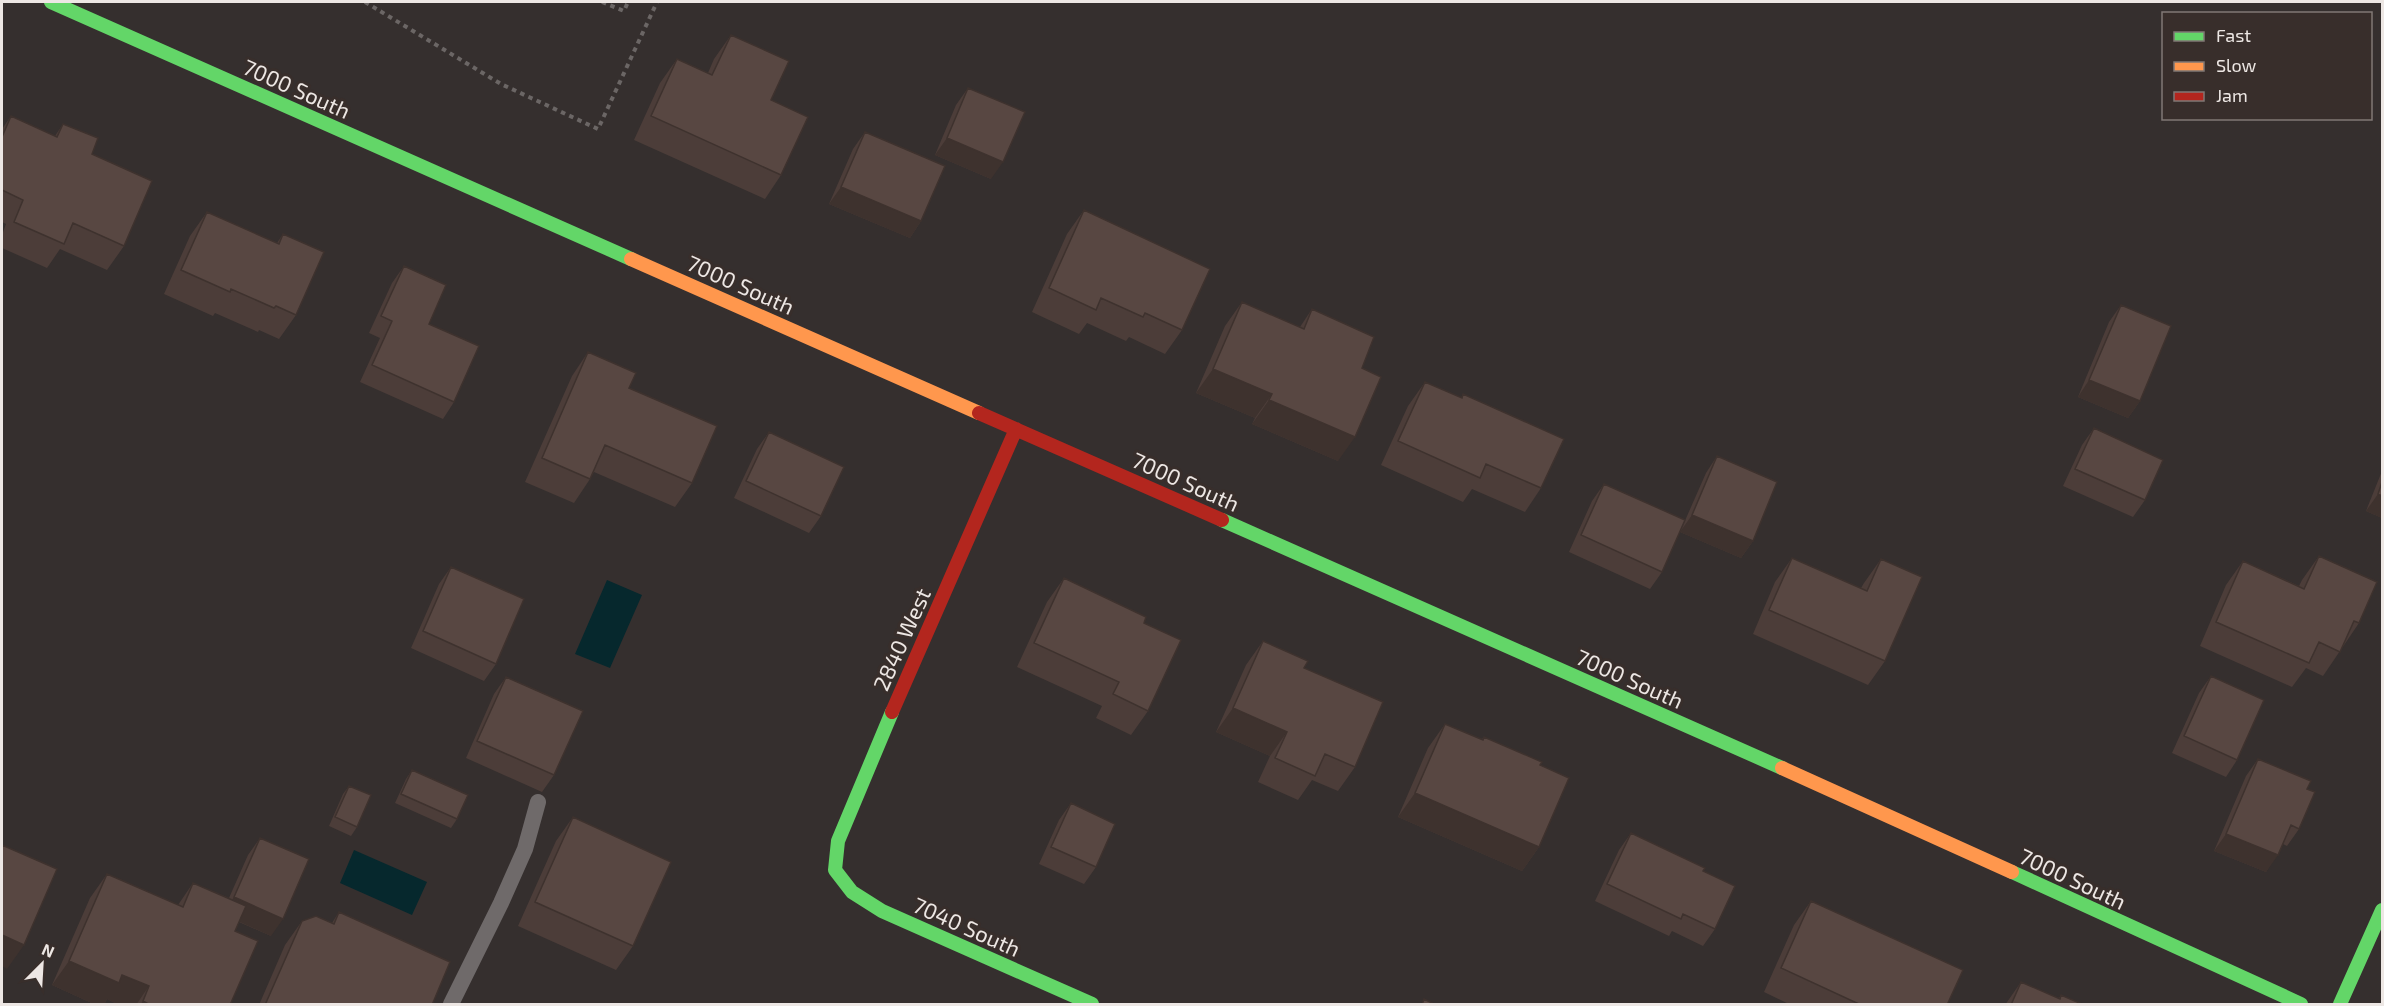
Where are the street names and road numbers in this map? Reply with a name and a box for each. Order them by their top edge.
street label: 7000 South [239,53,355,123]
street label: 7000 South [683,249,799,319]
street label: 7000 South [1128,446,1244,516]
street label: 2840 West [867,584,935,694]
street label: 7000 South [1572,643,1688,713]
street label: 7000 South [2016,842,2130,914]
street label: 7040 South [909,891,1025,961]

